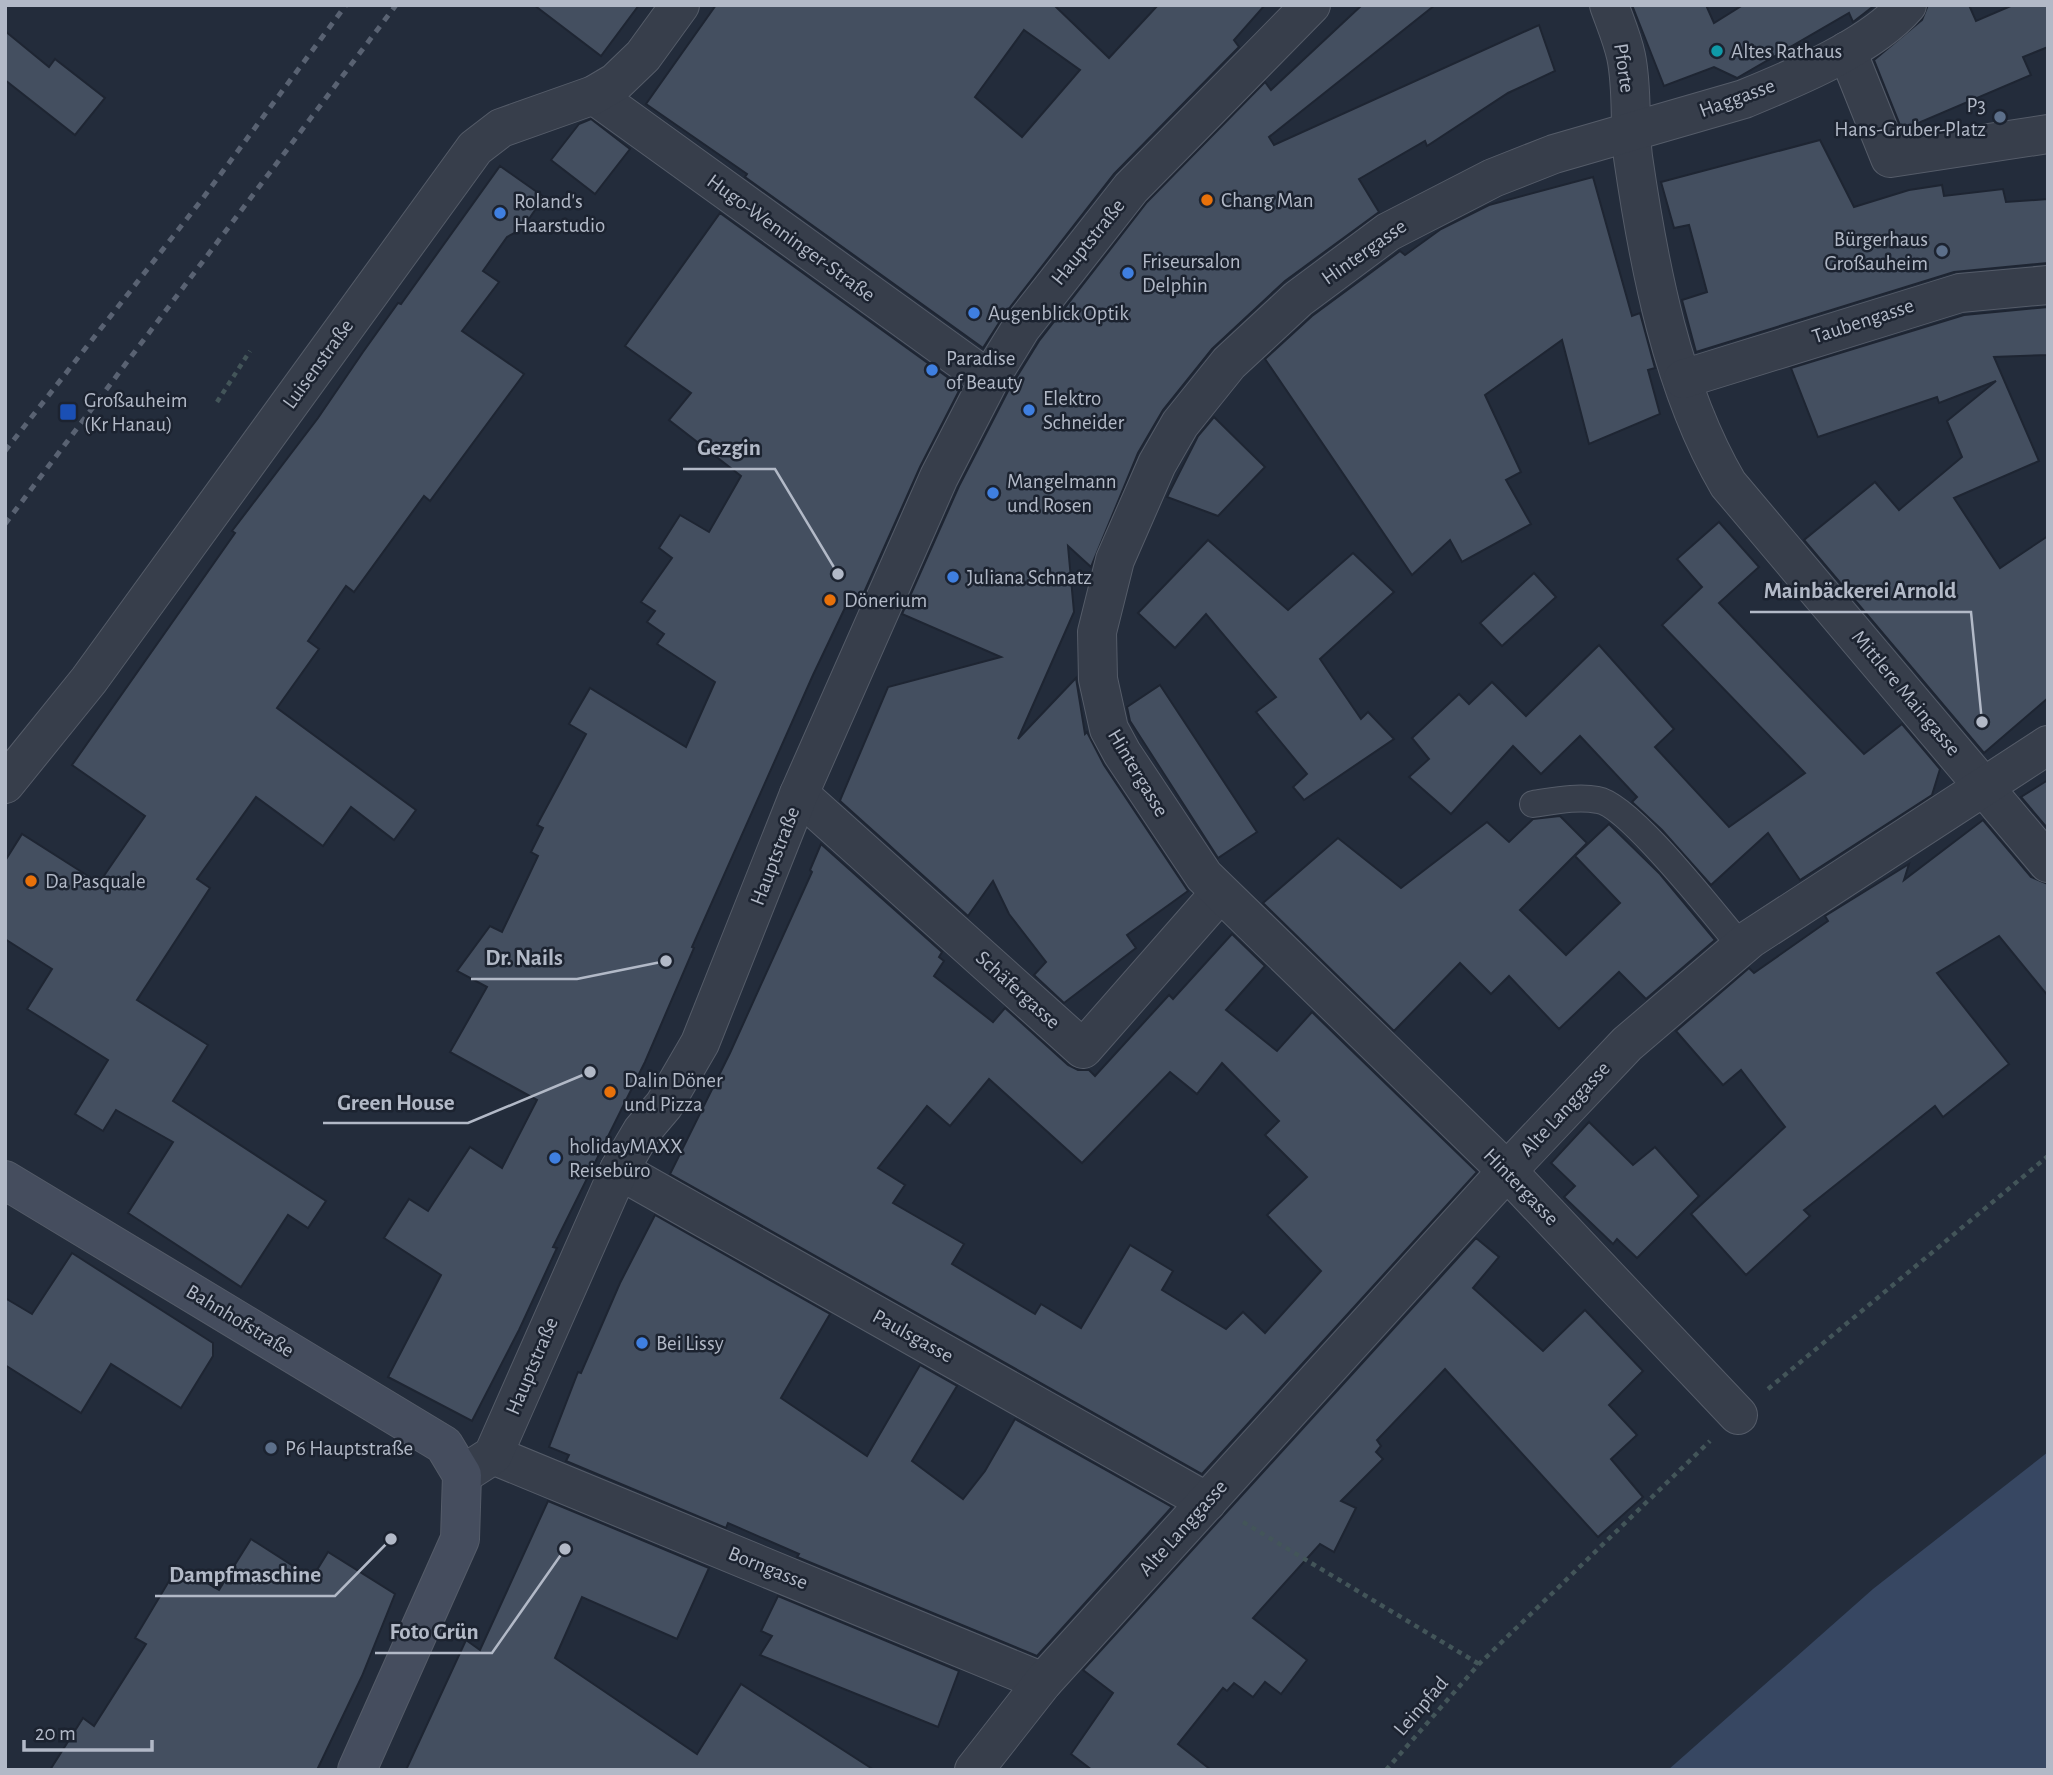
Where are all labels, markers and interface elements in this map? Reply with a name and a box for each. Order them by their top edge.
place label: Altes Rathaus [1731,41,1842,62]
street label: Pforte [1610,42,1638,94]
marker: Altes Rathaus [1709,43,1725,59]
street label: Haggasse [1696,75,1778,121]
place label: P3 Hans-Gruber-Platz [1834,95,1986,140]
marker: P3 Hans-Gruber-Platz [1992,109,2008,125]
street label: Hugo-Wenninger-Straße [703,170,879,306]
place label: Chang Man [1221,190,1314,211]
place label: Roland's Haarstudio [514,191,605,236]
marker: Chang Man [1199,192,1215,208]
street label: Hauptstraße [1047,195,1129,289]
marker: Roland's Haarstudio [492,205,508,221]
street label: Hintergasse [1318,215,1410,289]
place label: Bürgerhaus Großauheim [1824,229,1928,274]
marker: Bürgerhaus Großauheim [1934,243,1950,259]
place label: Friseursalon Delphin [1142,251,1241,296]
marker: Friseursalon Delphin [1120,265,1136,281]
street label: Taubengasse [1810,295,1916,347]
place label: Augenblick Optik [988,303,1129,324]
marker: Augenblick Optik [966,305,982,321]
street label: Luisenstraße [279,315,357,413]
place label: Paradise of Beauty [946,348,1023,393]
marker: Paradise of Beauty [924,362,940,378]
place label: Elektro Schneider [1043,388,1124,433]
place label: Großauheim (Kr Hanau) [84,390,188,435]
marker: Großauheim (Kr Hanau) [58,402,78,422]
marker: Elektro Schneider [1021,402,1037,418]
callout: Gezgin [683,425,775,469]
text: Gezgin [697,437,761,460]
place label: Mangelmann und Rosen [1007,471,1117,516]
marker: Mangelmann und Rosen [985,485,1001,501]
place label: Juliana Schnatz [967,567,1092,588]
callout: Mainbäckerei Arnold [1750,568,1971,612]
marker: Juliana Schnatz [945,569,961,585]
text: Mainbäckerei Arnold [1764,580,1956,603]
place label: Dönerium [844,590,927,611]
marker: Dönerium [822,592,838,608]
street label: Mittlere Maingasse [1848,626,1964,760]
street label: Hintergasse [1104,726,1172,820]
street label: Hauptstraße [747,804,803,908]
place label: Da Pasquale [45,871,146,892]
marker: Da Pasquale [23,873,39,889]
callout: Dr. Nails [471,935,577,979]
text: Dr. Nails [485,947,563,970]
street label: Schäfergasse [972,947,1064,1033]
street label: Alte Langgasse [1516,1058,1614,1160]
place label: Dalin Döner und Pizza [624,1070,723,1115]
callout: Green House [323,1079,468,1123]
marker: Dalin Döner und Pizza [602,1084,618,1100]
text: Green House [337,1092,455,1115]
place label: holidayMAXX Reisebüro [569,1136,683,1181]
street label: Hintergasse [1479,1144,1563,1230]
marker: holidayMAXX Reisebüro [547,1150,563,1166]
street label: Bahnhofstraße [182,1281,298,1361]
street label: Paulsgasse [869,1305,957,1367]
street label: Hauptstraße [502,1314,562,1418]
place label: Bei Lissy [656,1333,724,1354]
marker: Bei Lissy [634,1335,650,1351]
place label: P6 Hauptstraße [285,1438,413,1459]
marker: P6 Hauptstraße [263,1440,279,1456]
street label: Alte Langgasse [1135,1476,1231,1580]
street label: Borngasse [725,1543,811,1593]
callout: Dampfmaschine [155,1552,335,1596]
text: Dampfmaschine [169,1564,321,1587]
callout: Foto Grün [375,1609,492,1653]
text: Foto Grün [389,1621,479,1644]
street label: Leinpfad [1390,1672,1452,1740]
scale bar [24,1708,152,1752]
text: 20 m [35,1723,76,1744]

